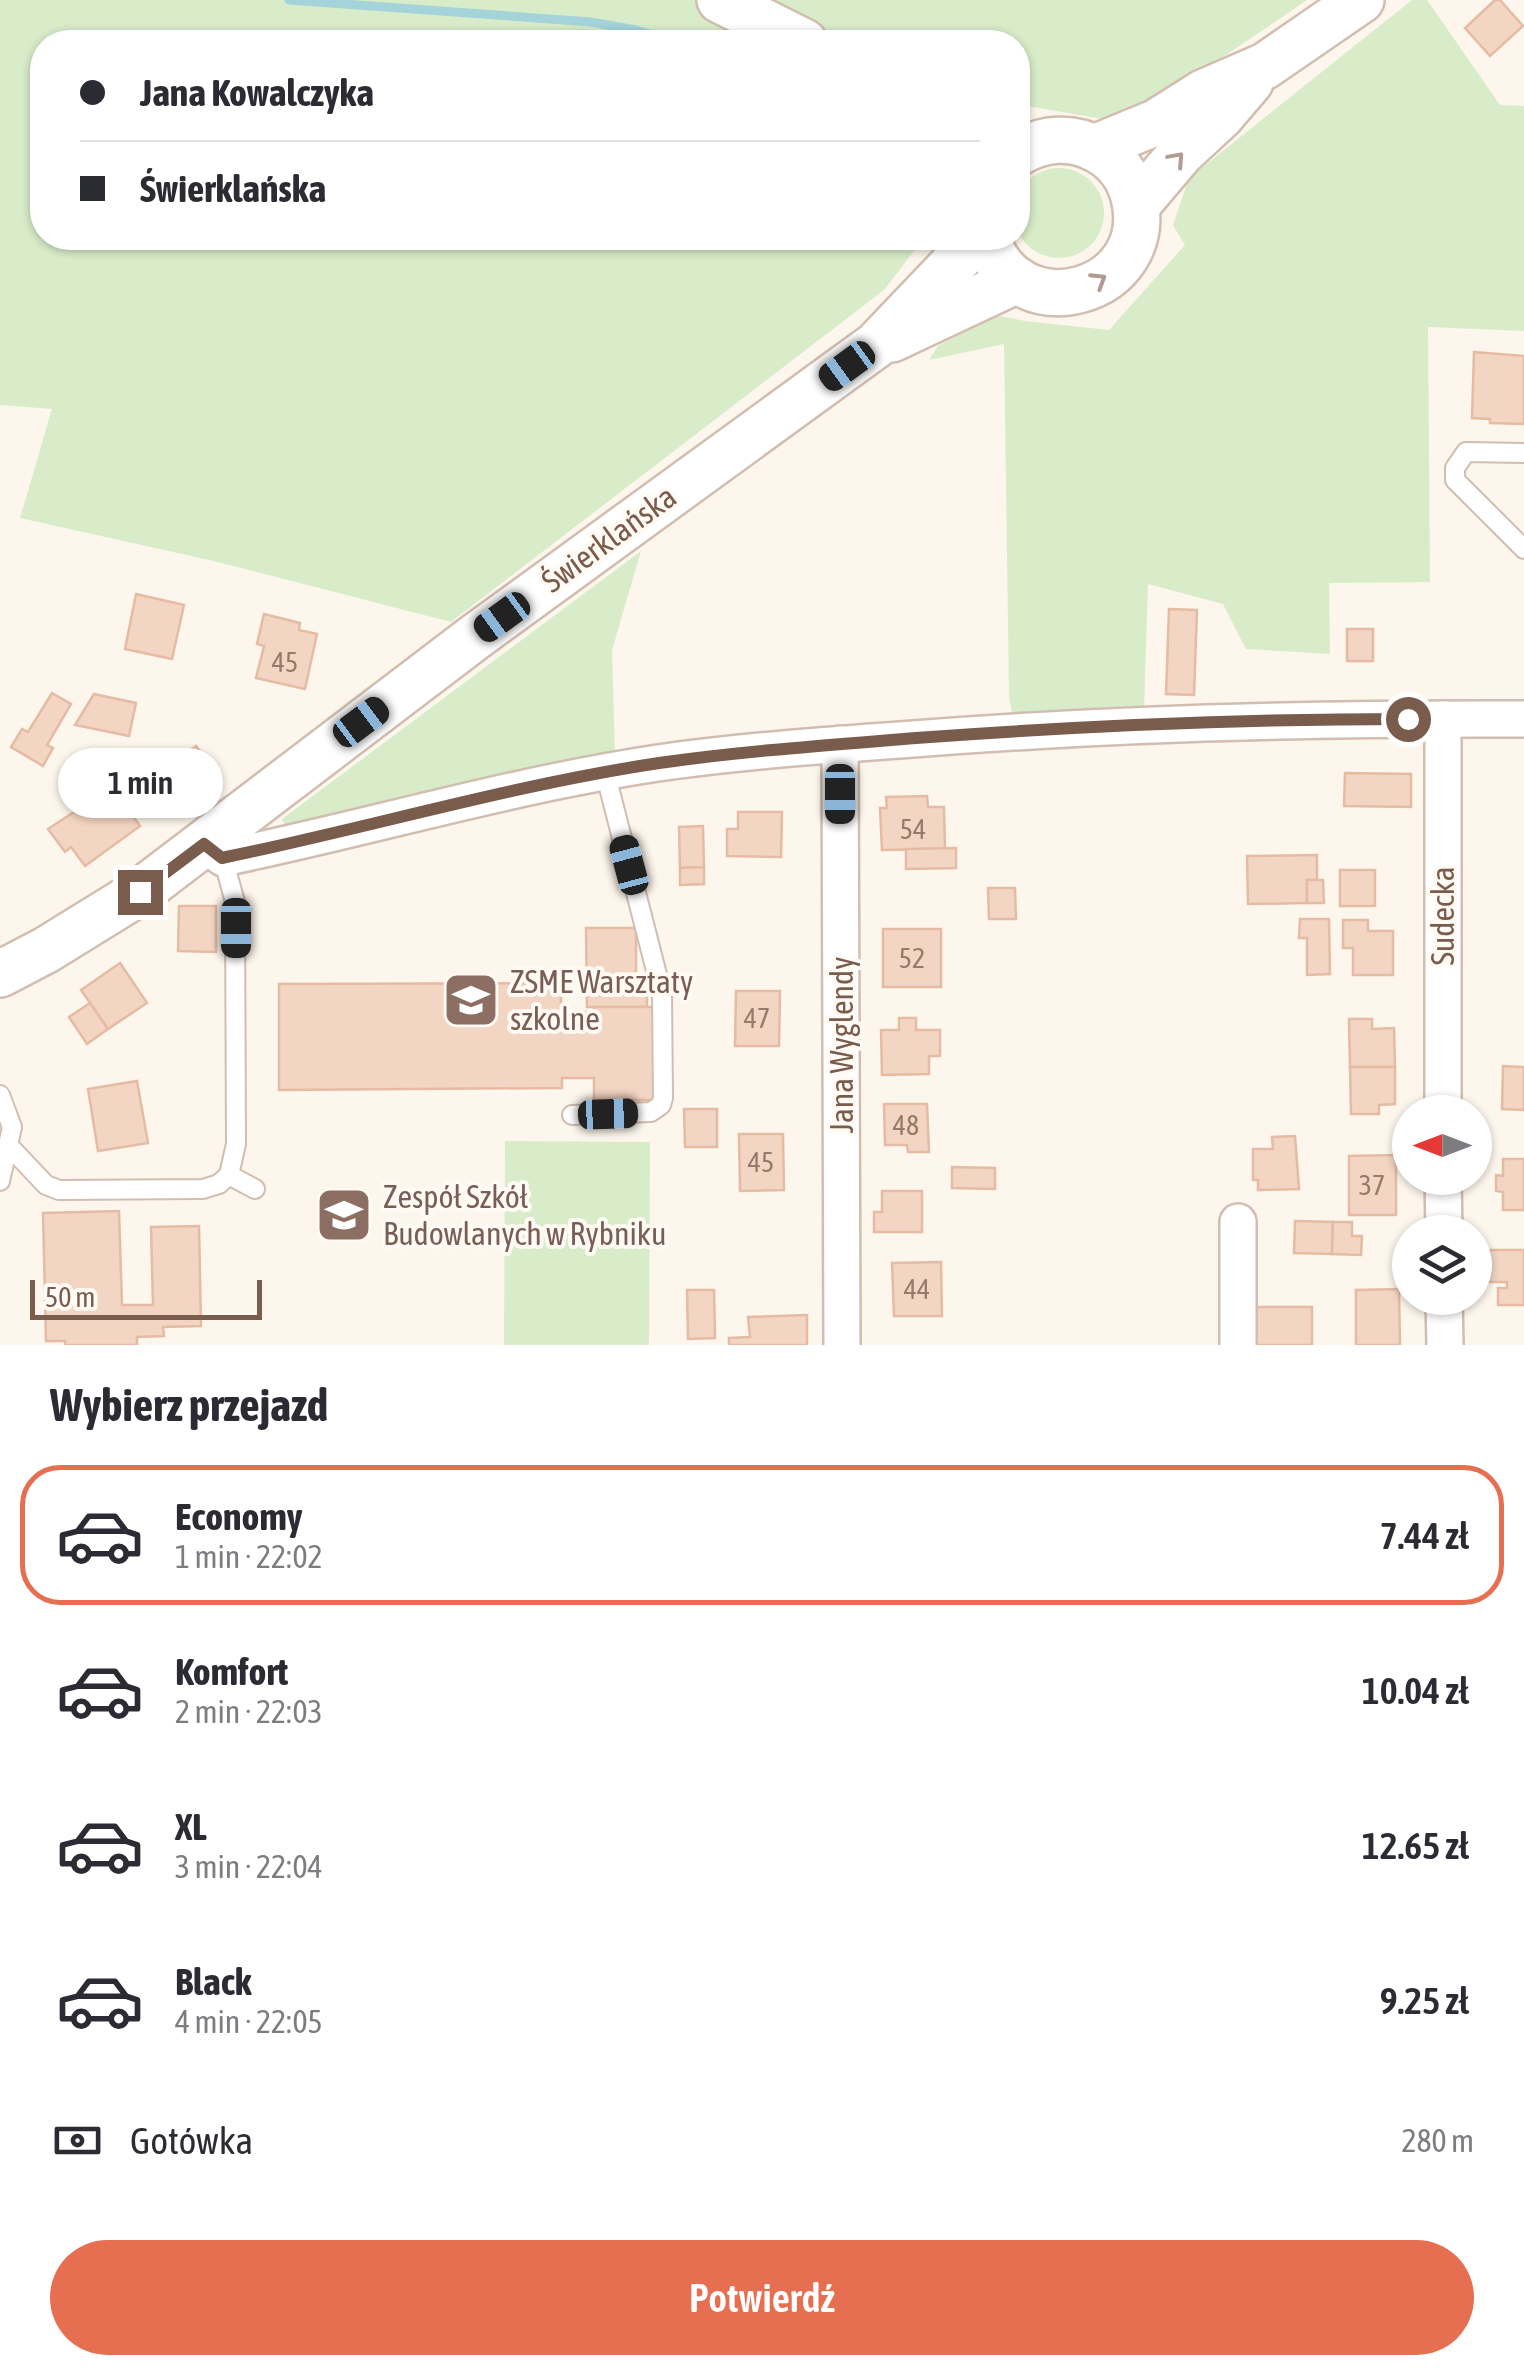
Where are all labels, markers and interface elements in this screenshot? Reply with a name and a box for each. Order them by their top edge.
text: Jana Kowalczyka [140,71,374,114]
one-way arrow [1165,152,1183,171]
text: Świerklańska [140,167,326,210]
one-way arrow [1089,273,1107,292]
car [814,336,880,396]
street label: Świerklańska [534,478,683,600]
car [469,587,535,647]
house number: 45 [272,646,298,678]
car [328,692,394,752]
route start [1386,697,1431,742]
callout: 1 min [58,747,222,817]
text: 1 min [108,764,173,801]
car [825,764,855,824]
house number: 54 [900,813,926,845]
car [607,832,651,898]
street label: Sudecka [1424,866,1461,966]
route end [118,870,163,915]
car [221,898,251,958]
house number: 52 [899,942,925,974]
street label: Jana Wyglendy [823,957,860,1133]
place label: ZSME Warsztaty szkolne [510,963,693,1037]
school or university icon: ZSME Warsztaty szkolne [441,970,501,1030]
house number: 47 [744,1002,770,1034]
north arrow [1392,1095,1492,1195]
map controls [1392,1095,1492,1315]
car [577,1098,639,1130]
house number: 48 [893,1109,919,1141]
house number: 45 [748,1146,774,1178]
house number: 37 [1359,1169,1385,1201]
place label: Zespół Szkół Budowlanych w Rybniku [383,1178,666,1252]
school or university icon: Zespół Szkół Budowlanych w Rybniku [314,1185,374,1245]
button: layers [1392,1215,1492,1315]
house number: 44 [904,1273,930,1305]
scale bar [30,1275,262,1320]
text: 50 m [45,1281,95,1313]
text: Wybierz przejazd [50,1379,328,1431]
icon: car [55,1490,145,1580]
text: Economy [175,1495,302,1538]
text: 7.44 zł [1380,1514,1469,1557]
text: 1 min · 22:02 [175,1538,322,1575]
icon: car [55,1645,145,1735]
text: Komfort [175,1650,288,1693]
text: 10.04 zł [1362,1669,1469,1712]
text: 2 min · 22:03 [175,1693,322,1730]
icon: car [55,1800,145,1890]
text: XL [175,1805,207,1848]
text: 12.65 zł [1362,1824,1469,1867]
text: 3 min · 22:04 [175,1848,322,1885]
icon: car [55,1955,145,2045]
text: Black [175,1960,252,2003]
text: 9.25 zł [1380,1979,1469,2022]
text: 4 min · 22:05 [175,2003,322,2040]
icon: cash [50,2113,105,2168]
text: Gotówka [130,2119,253,2162]
text: 280 m [1401,2122,1474,2159]
button: Potwierdź [50,2240,1474,2355]

